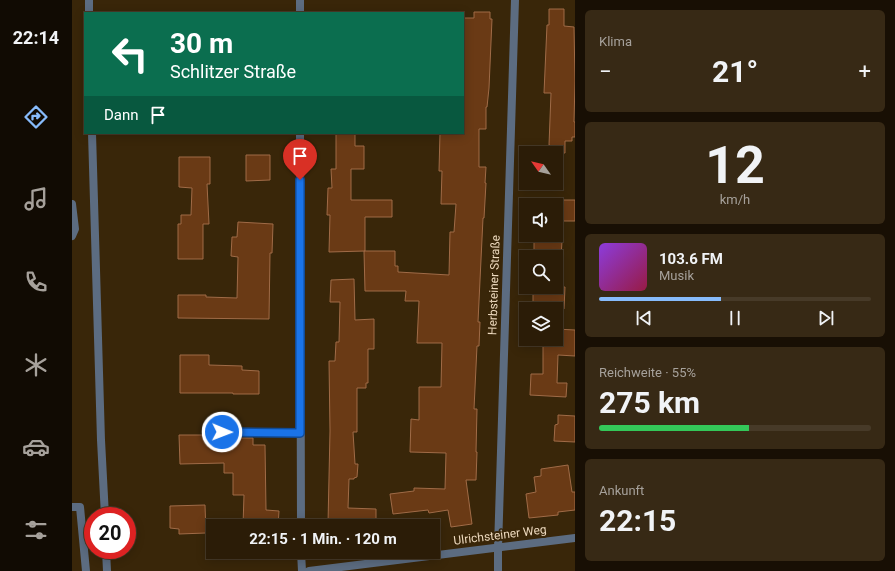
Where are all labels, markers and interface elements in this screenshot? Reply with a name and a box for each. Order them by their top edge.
text: 22:14 [13,27,59,48]
text: 30 m [170,27,233,60]
icon: left [104,28,156,80]
text: Klima [599,34,632,49]
text: 21° [712,54,758,89]
text: − [599,59,612,84]
text: + [859,59,871,84]
text: Schlitzer Straße [170,61,296,82]
icon: directions [22,103,50,131]
icon: arrive [147,104,169,126]
text: Dann [104,106,139,124]
text: 12 [705,135,765,196]
pin [283,139,317,180]
icon: arrive [289,145,311,167]
north arrow [519,146,563,190]
map controls [519,146,563,346]
icon: music [22,185,50,213]
text: km/h [720,192,750,207]
button: sound [519,198,563,242]
street label: Herbsteiner Straße [485,235,503,335]
button: search [519,250,563,294]
text: 103.6 FM [659,250,723,268]
icon: phone [22,268,50,296]
text: Musik [659,268,694,283]
button: layers [519,302,563,346]
icon: previous [633,307,655,329]
icon: pause [724,307,746,329]
icon: next [815,307,837,329]
icon: climate [22,351,50,379]
text: Reichweite · 55% [599,365,696,380]
text: 275 km [599,385,700,420]
position arrow [201,411,243,453]
icon: car [22,433,50,461]
text: Ankunft [599,483,644,498]
text: 22:15 [599,503,676,538]
speed limit sign: 20 [84,507,136,559]
icon: filters [22,516,50,544]
street label: Ulrichsteiner Weg [453,522,547,548]
text: 22:15 · 1 Min. · 120 m [249,530,397,548]

